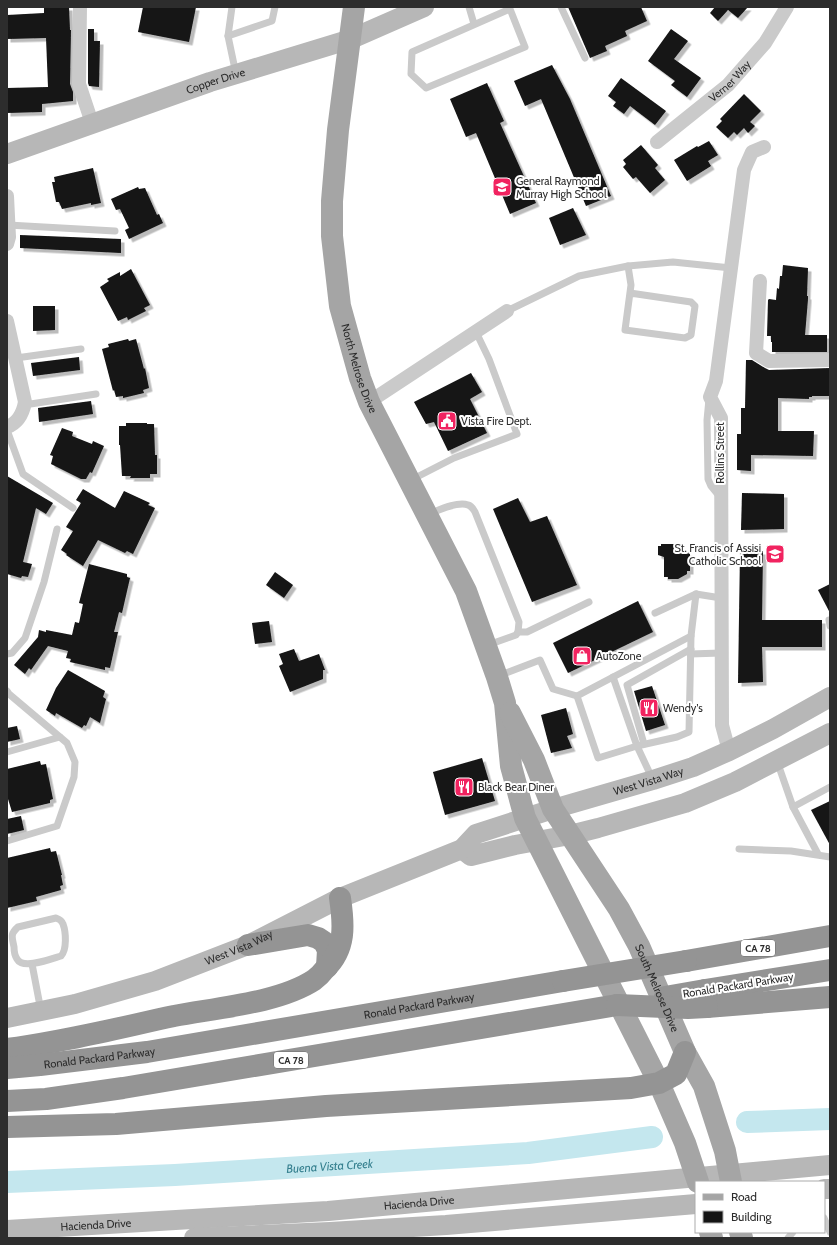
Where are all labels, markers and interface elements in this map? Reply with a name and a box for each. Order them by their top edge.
street label: Verner Way [706,57,754,105]
street label: Copper Drive [184,65,247,97]
place label: General Raymond Murray High School [516,174,607,201]
school or university icon: General Raymond Murray High School [491,176,513,198]
street label: North Melrose Drive [338,322,381,416]
public building icon: Vista Fire Dept. [436,410,458,432]
place label: Vista Fire Dept. [461,414,532,428]
street label: Rollins Street [713,422,727,484]
place label: St. Francis of Assisi Catholic School [675,541,761,568]
school or university icon: St. Francis of Assisi Catholic School [764,543,786,565]
shop icon: AutoZone [571,645,593,667]
place label: AutoZone [596,649,642,663]
restaurant icon: Wendy's [638,697,660,719]
place label: Wendy's [663,701,703,715]
street label: West Vista Way [612,763,686,798]
restaurant icon: Black Bear Diner [453,776,475,798]
place label: Black Bear Diner [478,780,554,794]
street label: West Vista Way [203,926,276,968]
road number: CA 78 [741,940,775,956]
street label: South Melrose Drive [632,942,683,1034]
street label: Ronald Packard Parkway [682,969,795,1001]
street label: Ronald Packard Parkway [363,989,476,1022]
street label: Ronald Packard Parkway [43,1044,157,1071]
road number: CA 78 [274,1052,308,1068]
water label: Buena Vista Creek [286,1155,374,1176]
legend [695,1181,825,1233]
text: Road [731,1189,757,1204]
street label: Hacienda Drive [383,1192,455,1213]
text: Building [731,1209,773,1224]
street label: Hacienda Drive [60,1216,132,1234]

